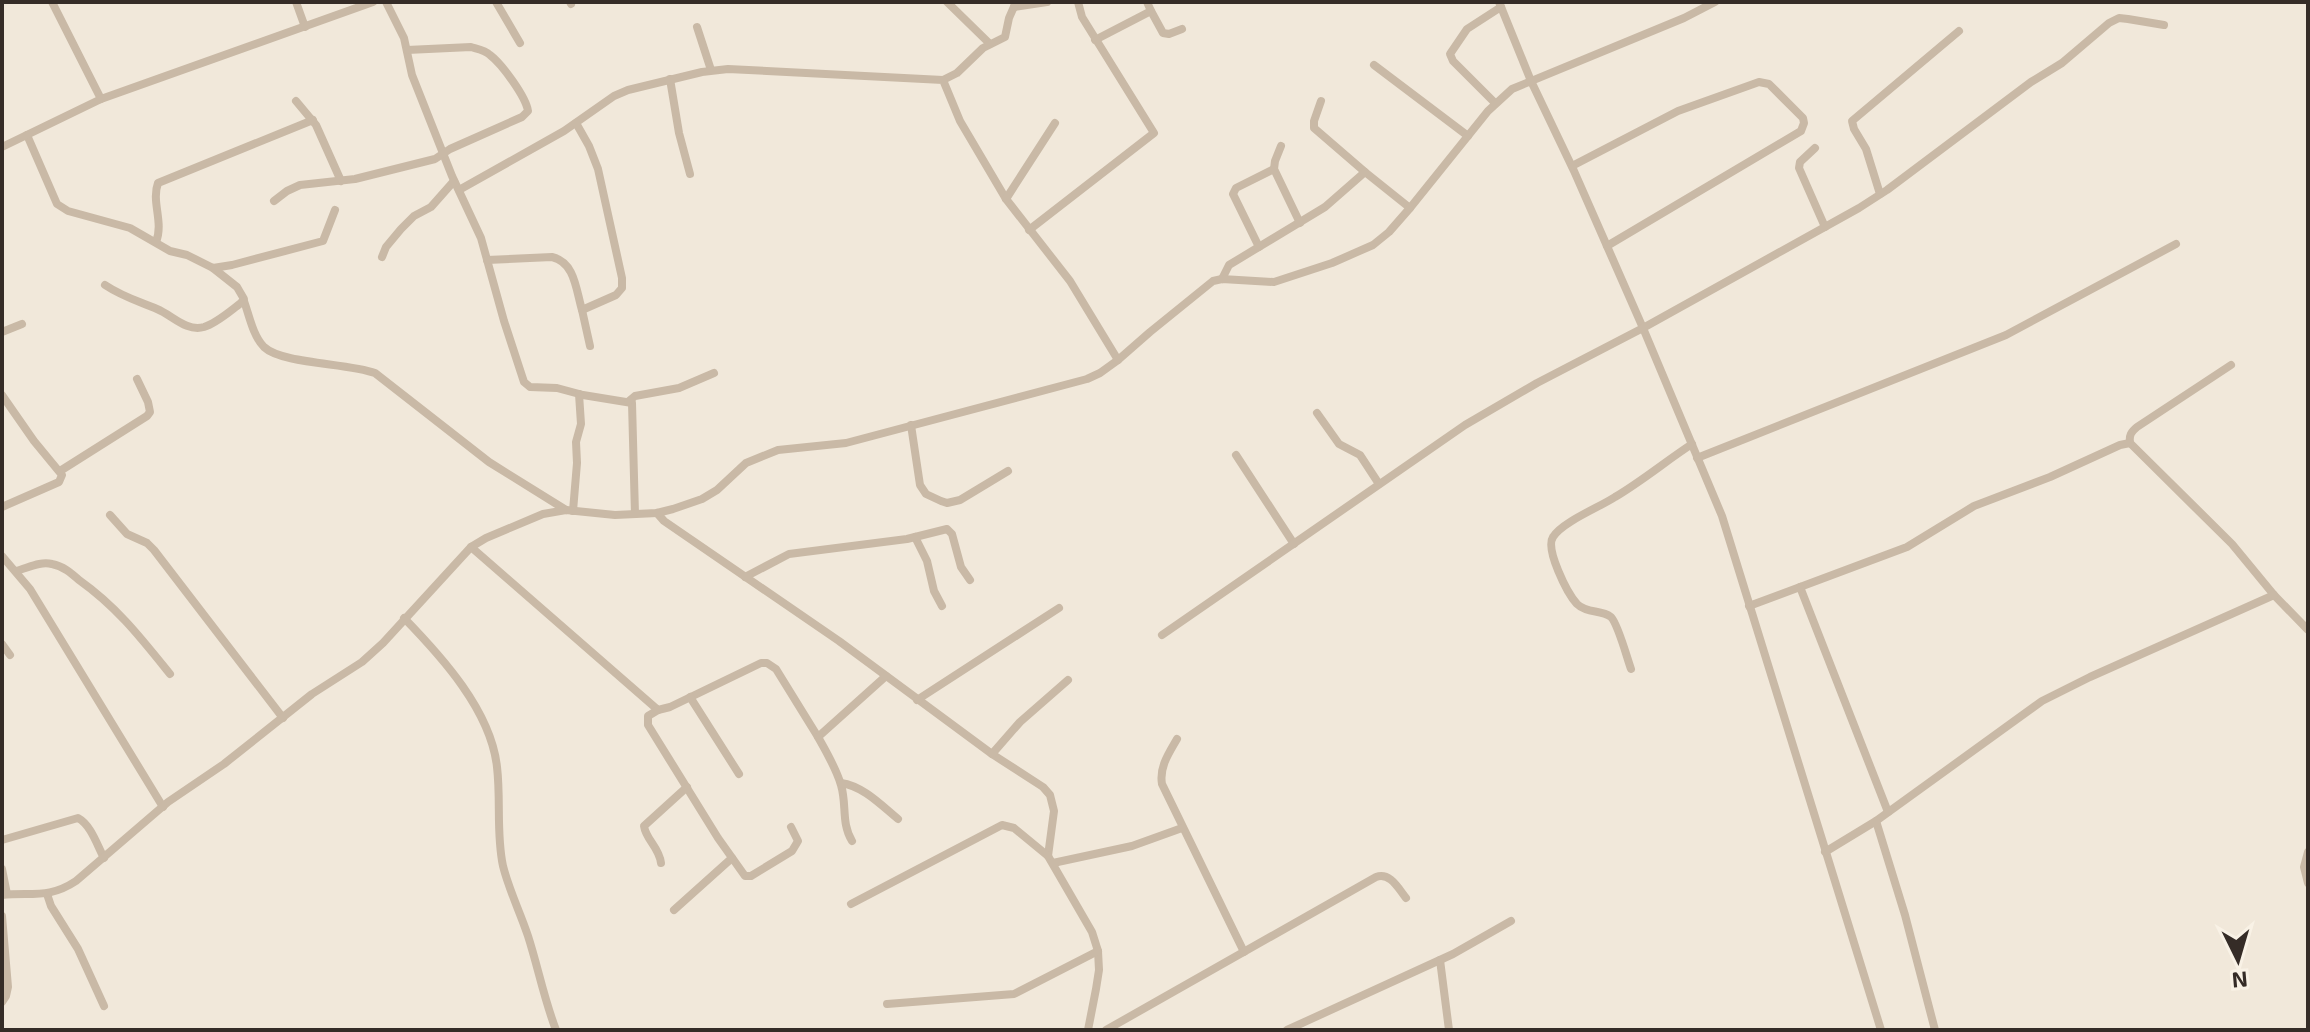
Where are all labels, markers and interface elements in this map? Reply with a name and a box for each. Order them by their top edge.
north arrow [2198,920,2278,1000]
text: N [2231,967,2249,995]

